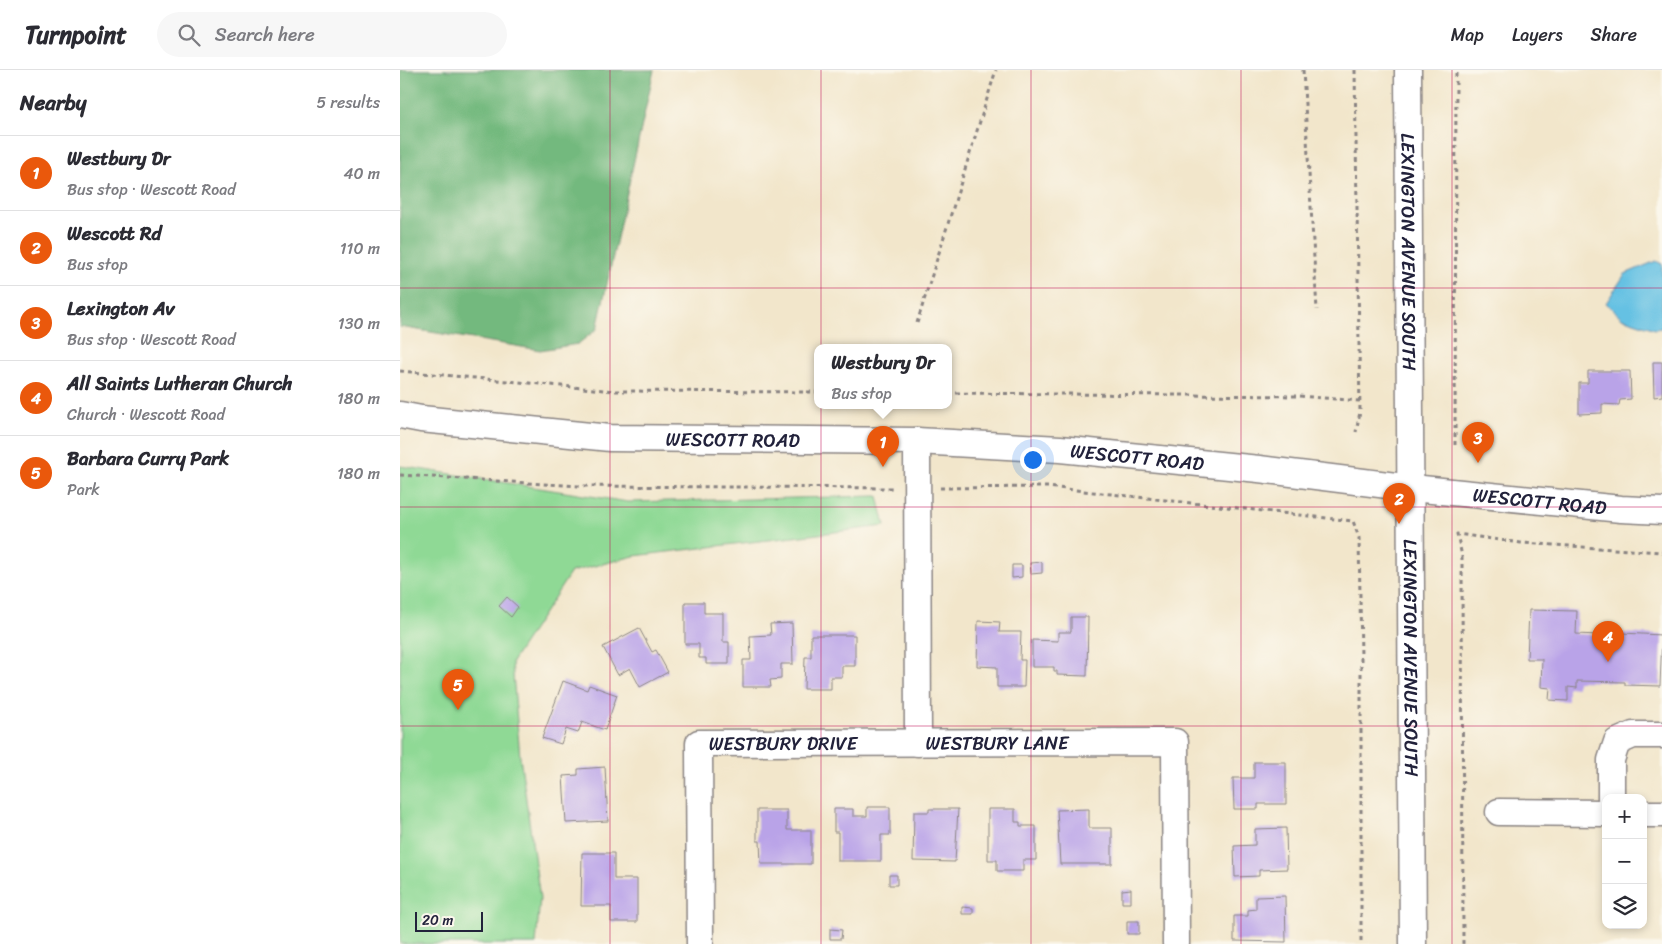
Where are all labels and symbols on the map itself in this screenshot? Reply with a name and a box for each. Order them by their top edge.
street label: LEXINGTON AVENUE SOUTH [1391,133,1426,371]
pin: 3 [1462,422,1494,463]
street label: WESCOTT ROAD [666,423,800,457]
pin: 1 [867,426,899,467]
street label: WESCOTT ROAD [1069,434,1206,480]
your location [1020,447,1046,473]
street label: WESCOTT ROAD [1471,478,1608,524]
pin: 2 [1383,483,1415,524]
street label: LEXINGTON AVENUE SOUTH [1394,539,1428,777]
pin: 4 [1592,621,1624,662]
pin: 5 [442,669,474,710]
street label: WESTBURY LANE [925,726,1070,760]
street label: WESTBURY DRIVE [709,727,859,760]
scale bar [415,909,482,932]

